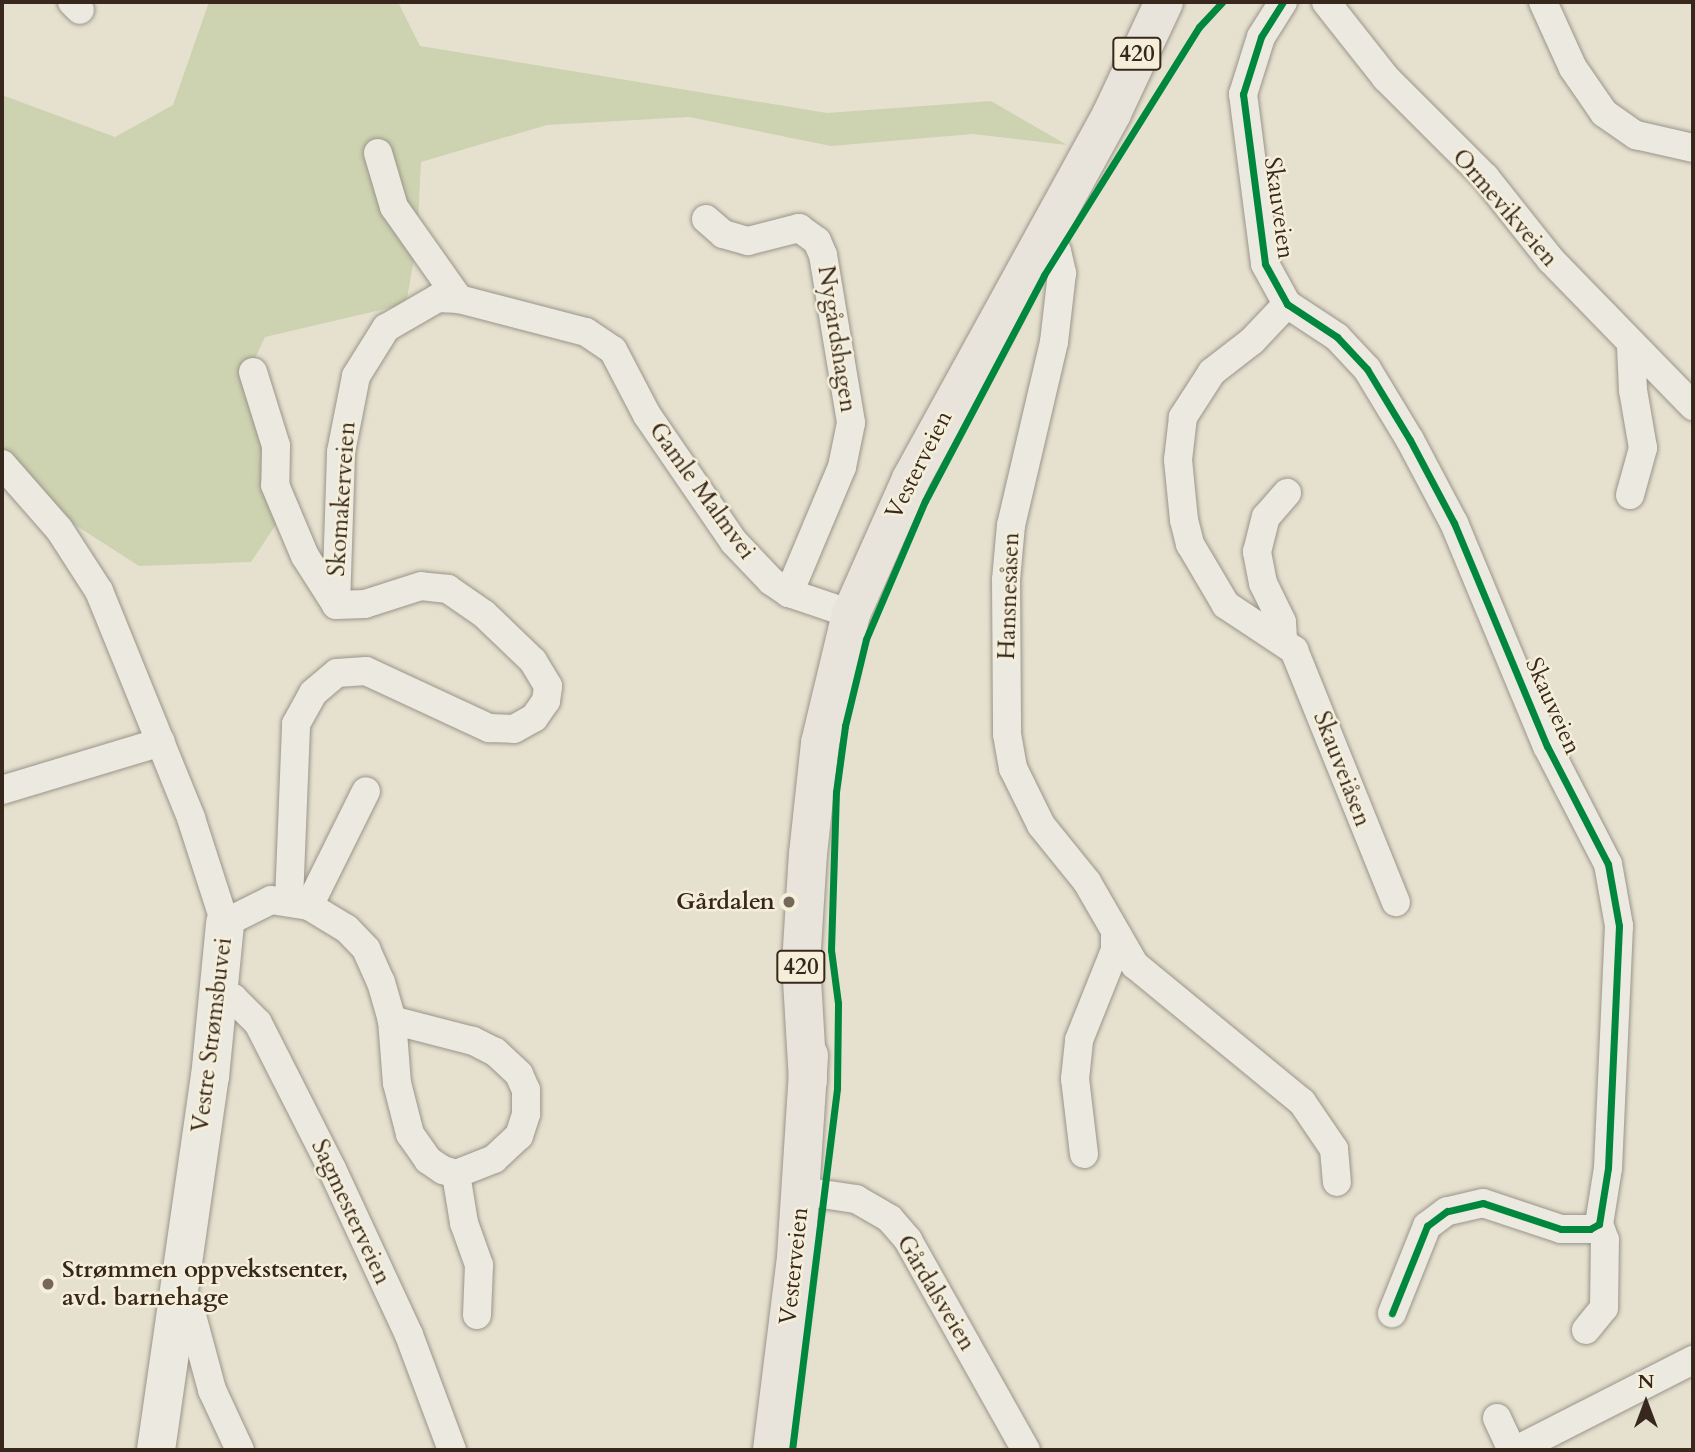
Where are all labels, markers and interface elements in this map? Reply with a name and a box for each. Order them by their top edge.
road number: 420 [1111,34,1163,74]
street label: Ormevikveien [1446,143,1564,273]
street label: Skauveien [1258,155,1300,261]
street label: Nygårdshagen [811,264,863,414]
street label: Vesterveien [879,406,959,524]
street label: Gamle Malmvei [643,417,761,565]
street label: Skomakerveien [322,421,362,577]
street label: Hansnesåsen [992,532,1026,660]
street label: Skauveien [1519,653,1587,759]
street label: Skauveiåsen [1307,707,1377,831]
place label: Gårdalen [676,888,775,916]
marker: Gårdalen [781,894,797,910]
street label: Vestre Strømsbuvei [186,936,238,1134]
road number: 420 [775,948,827,986]
street label: Sagmesterveien [305,1135,397,1289]
street label: Vesterveien [774,1206,814,1326]
street label: Gårdalsveien [890,1230,982,1356]
place label: Strømmen oppvekstsenter, avd. barnehage [62,1256,348,1312]
marker: Strømmen oppvekstsenter, avd. barnehage [40,1276,56,1292]
north arrow [1611,1368,1681,1438]
text: N [1638,1369,1654,1395]

